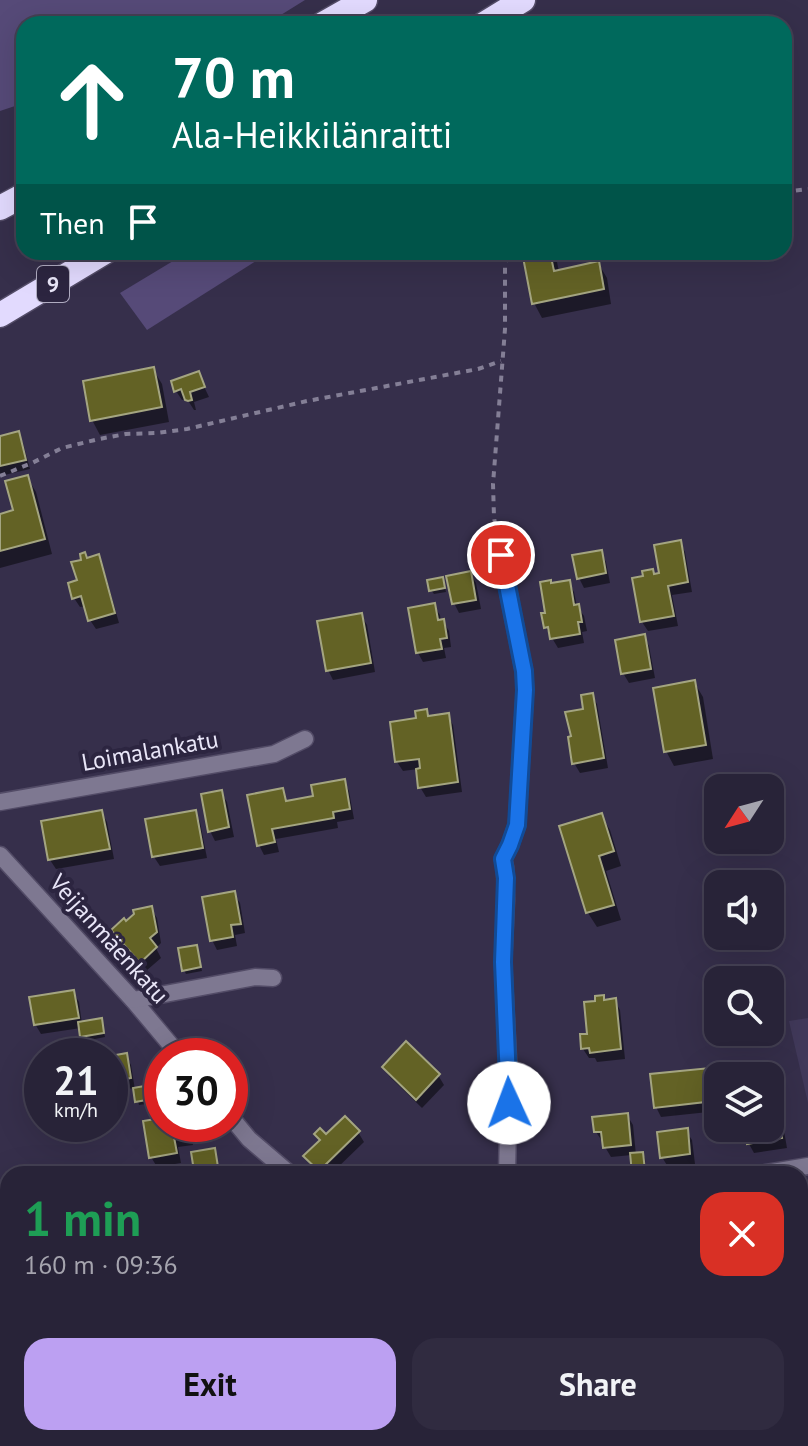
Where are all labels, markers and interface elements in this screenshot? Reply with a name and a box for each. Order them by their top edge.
text: 70 m [172,41,295,113]
icon: ahead [40,48,144,152]
text: Ala-Heikkilänraitti [172,111,453,158]
icon: arrive [121,200,165,244]
text: Then [40,203,105,242]
road number: 9 [37,266,69,302]
pin [467,521,535,589]
icon: arrive [479,533,523,577]
street label: Loimalankatu [79,723,221,778]
north arrow [704,774,784,854]
map controls [704,774,784,1142]
street label: Veijanmäenkatu [42,867,176,1010]
button: sound [704,870,784,950]
button: search [704,966,784,1046]
speed limit sign: 30 [144,1038,248,1142]
text: 21 [53,1054,99,1106]
position arrow [467,1061,551,1145]
button: layers [704,1062,784,1142]
text: km/h [54,1097,98,1123]
text: 1 min [24,1187,141,1249]
button: close [700,1192,784,1276]
text: 160 m · 09:36 [24,1248,178,1281]
button: Exit [24,1338,396,1430]
button: Share [412,1338,784,1430]

